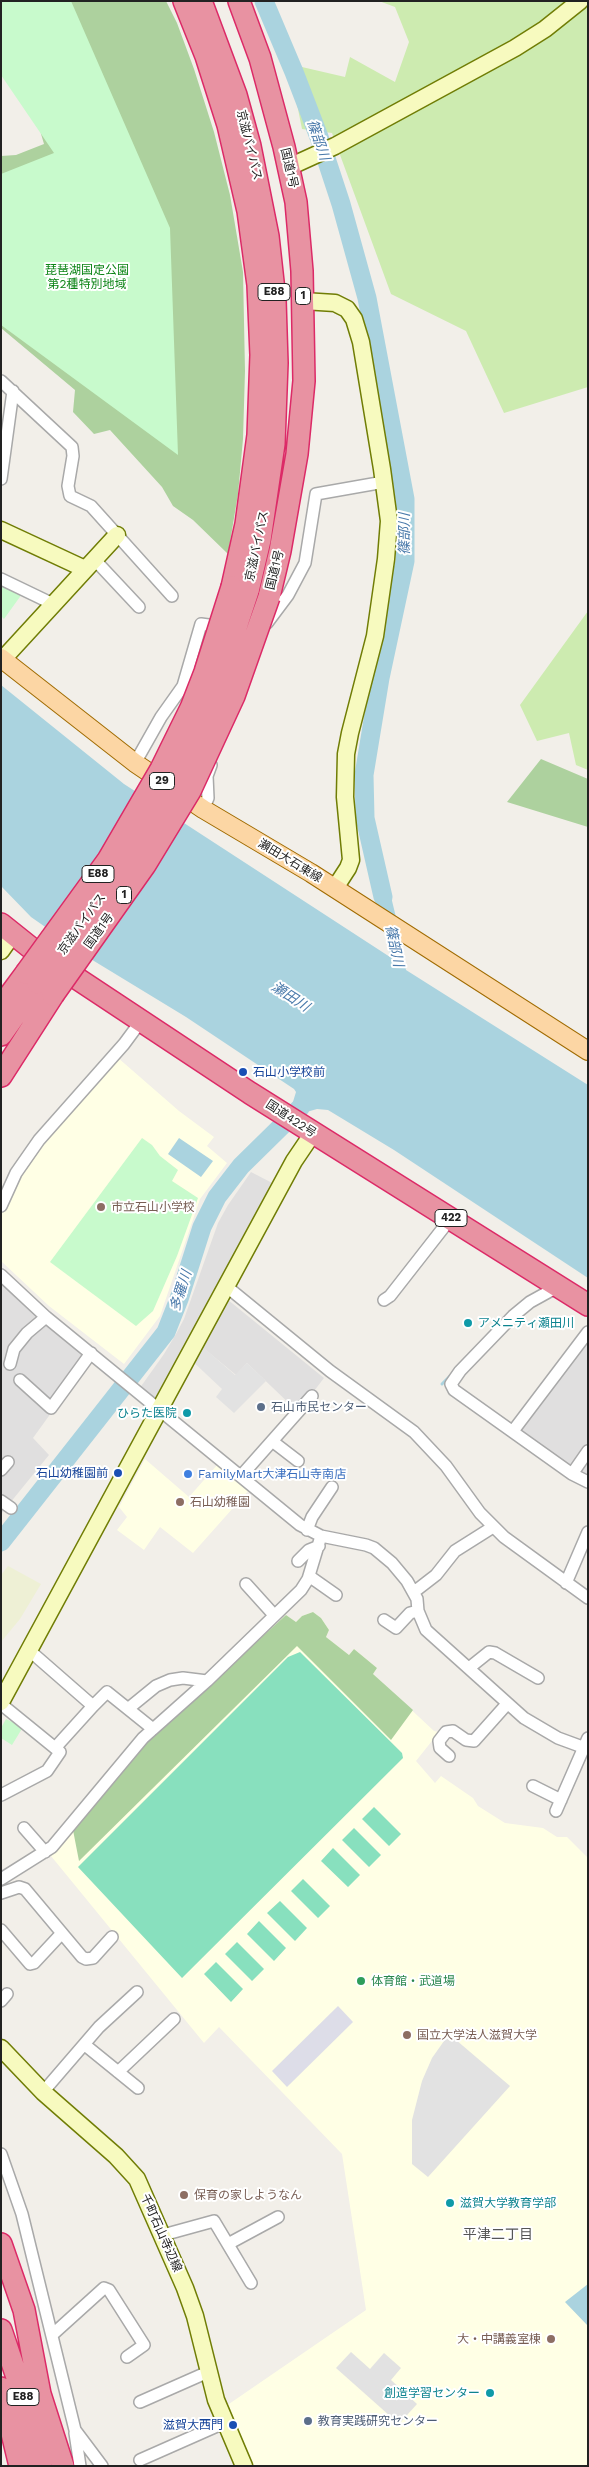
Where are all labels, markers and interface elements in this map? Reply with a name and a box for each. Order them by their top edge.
street label: 京滋バイパス [233,108,265,182]
water label: 篠部川 [303,117,333,163]
street label: 国道1号 [277,147,301,189]
park label: 琵琶湖国定公園 第2種特別地域 [45,263,129,291]
road number: E88 [258,284,290,300]
road number: 1 [296,288,310,304]
street label: 京滋バイパス [242,509,272,583]
water label: 篠部川 [397,513,413,555]
street label: 国道1号 [263,549,287,591]
road number: 29 [150,772,174,789]
street label: 瀬田大石東線 [255,836,325,886]
road number: E88 [82,866,114,882]
road number: 1 [116,886,132,904]
street label: 京滋バイパス [55,891,109,957]
street label: 国道1号 [81,910,117,952]
water label: 篠部川 [381,924,407,968]
water label: 瀬田川 [268,979,312,1015]
place label: 石山小学校前 [253,1065,325,1079]
marker: 石山小学校前 [237,1066,249,1078]
street label: 国道422号 [263,1097,319,1141]
place label: 市立石山小学校 [111,1200,195,1214]
marker: 市立石山小学校 [95,1201,107,1213]
road number: 422 [435,1210,467,1226]
water label: 多羅川 [167,1268,195,1314]
place label: アメニティ瀬田川 [478,1316,574,1330]
marker: アメニティ瀬田川 [462,1317,474,1329]
place label: 石山市民センター [271,1400,367,1414]
marker: 石山市民センター [255,1401,267,1413]
place label: ひらた医院 [117,1406,177,1420]
marker: ひらた医院 [181,1407,193,1419]
place label: 石山幼稚園前 [36,1466,108,1480]
marker: 石山幼稚園前 [112,1467,124,1479]
place label: FamilyMart大津石山寺南店 [198,1467,346,1481]
marker: FamilyMart大津石山寺南店 [182,1468,194,1480]
place label: 石山幼稚園 [190,1495,250,1509]
marker: 石山幼稚園 [174,1496,186,1508]
place label: 体育館・武道場 [371,1974,455,1988]
marker: 体育館・武道場 [355,1975,367,1987]
place label: 国立大学法人滋賀大学 [417,2028,537,2042]
marker: 国立大学法人滋賀大学 [401,2029,413,2041]
place label: 保育の家しようなん [194,2188,302,2202]
marker: 保育の家しようなん [178,2189,190,2201]
street label: 千町石山寺辺線 [137,2192,185,2274]
place label: 滋賀大学教育学部 [460,2196,556,2210]
marker: 滋賀大学教育学部 [444,2197,456,2209]
district label: 平津二丁目 [463,2227,533,2243]
place label: 大・中講義室棟 [457,2332,541,2346]
marker: 大・中講義室棟 [545,2333,557,2345]
place label: 創造学習センター [384,2386,480,2400]
marker: 創造学習センター [484,2387,496,2399]
road number: E88 [7,2388,39,2406]
place label: 教育実践研究センター [318,2414,438,2428]
marker: 教育実践研究センター [302,2415,314,2427]
place label: 滋賀大西門 [163,2418,223,2432]
marker: 滋賀大西門 [227,2419,239,2431]

